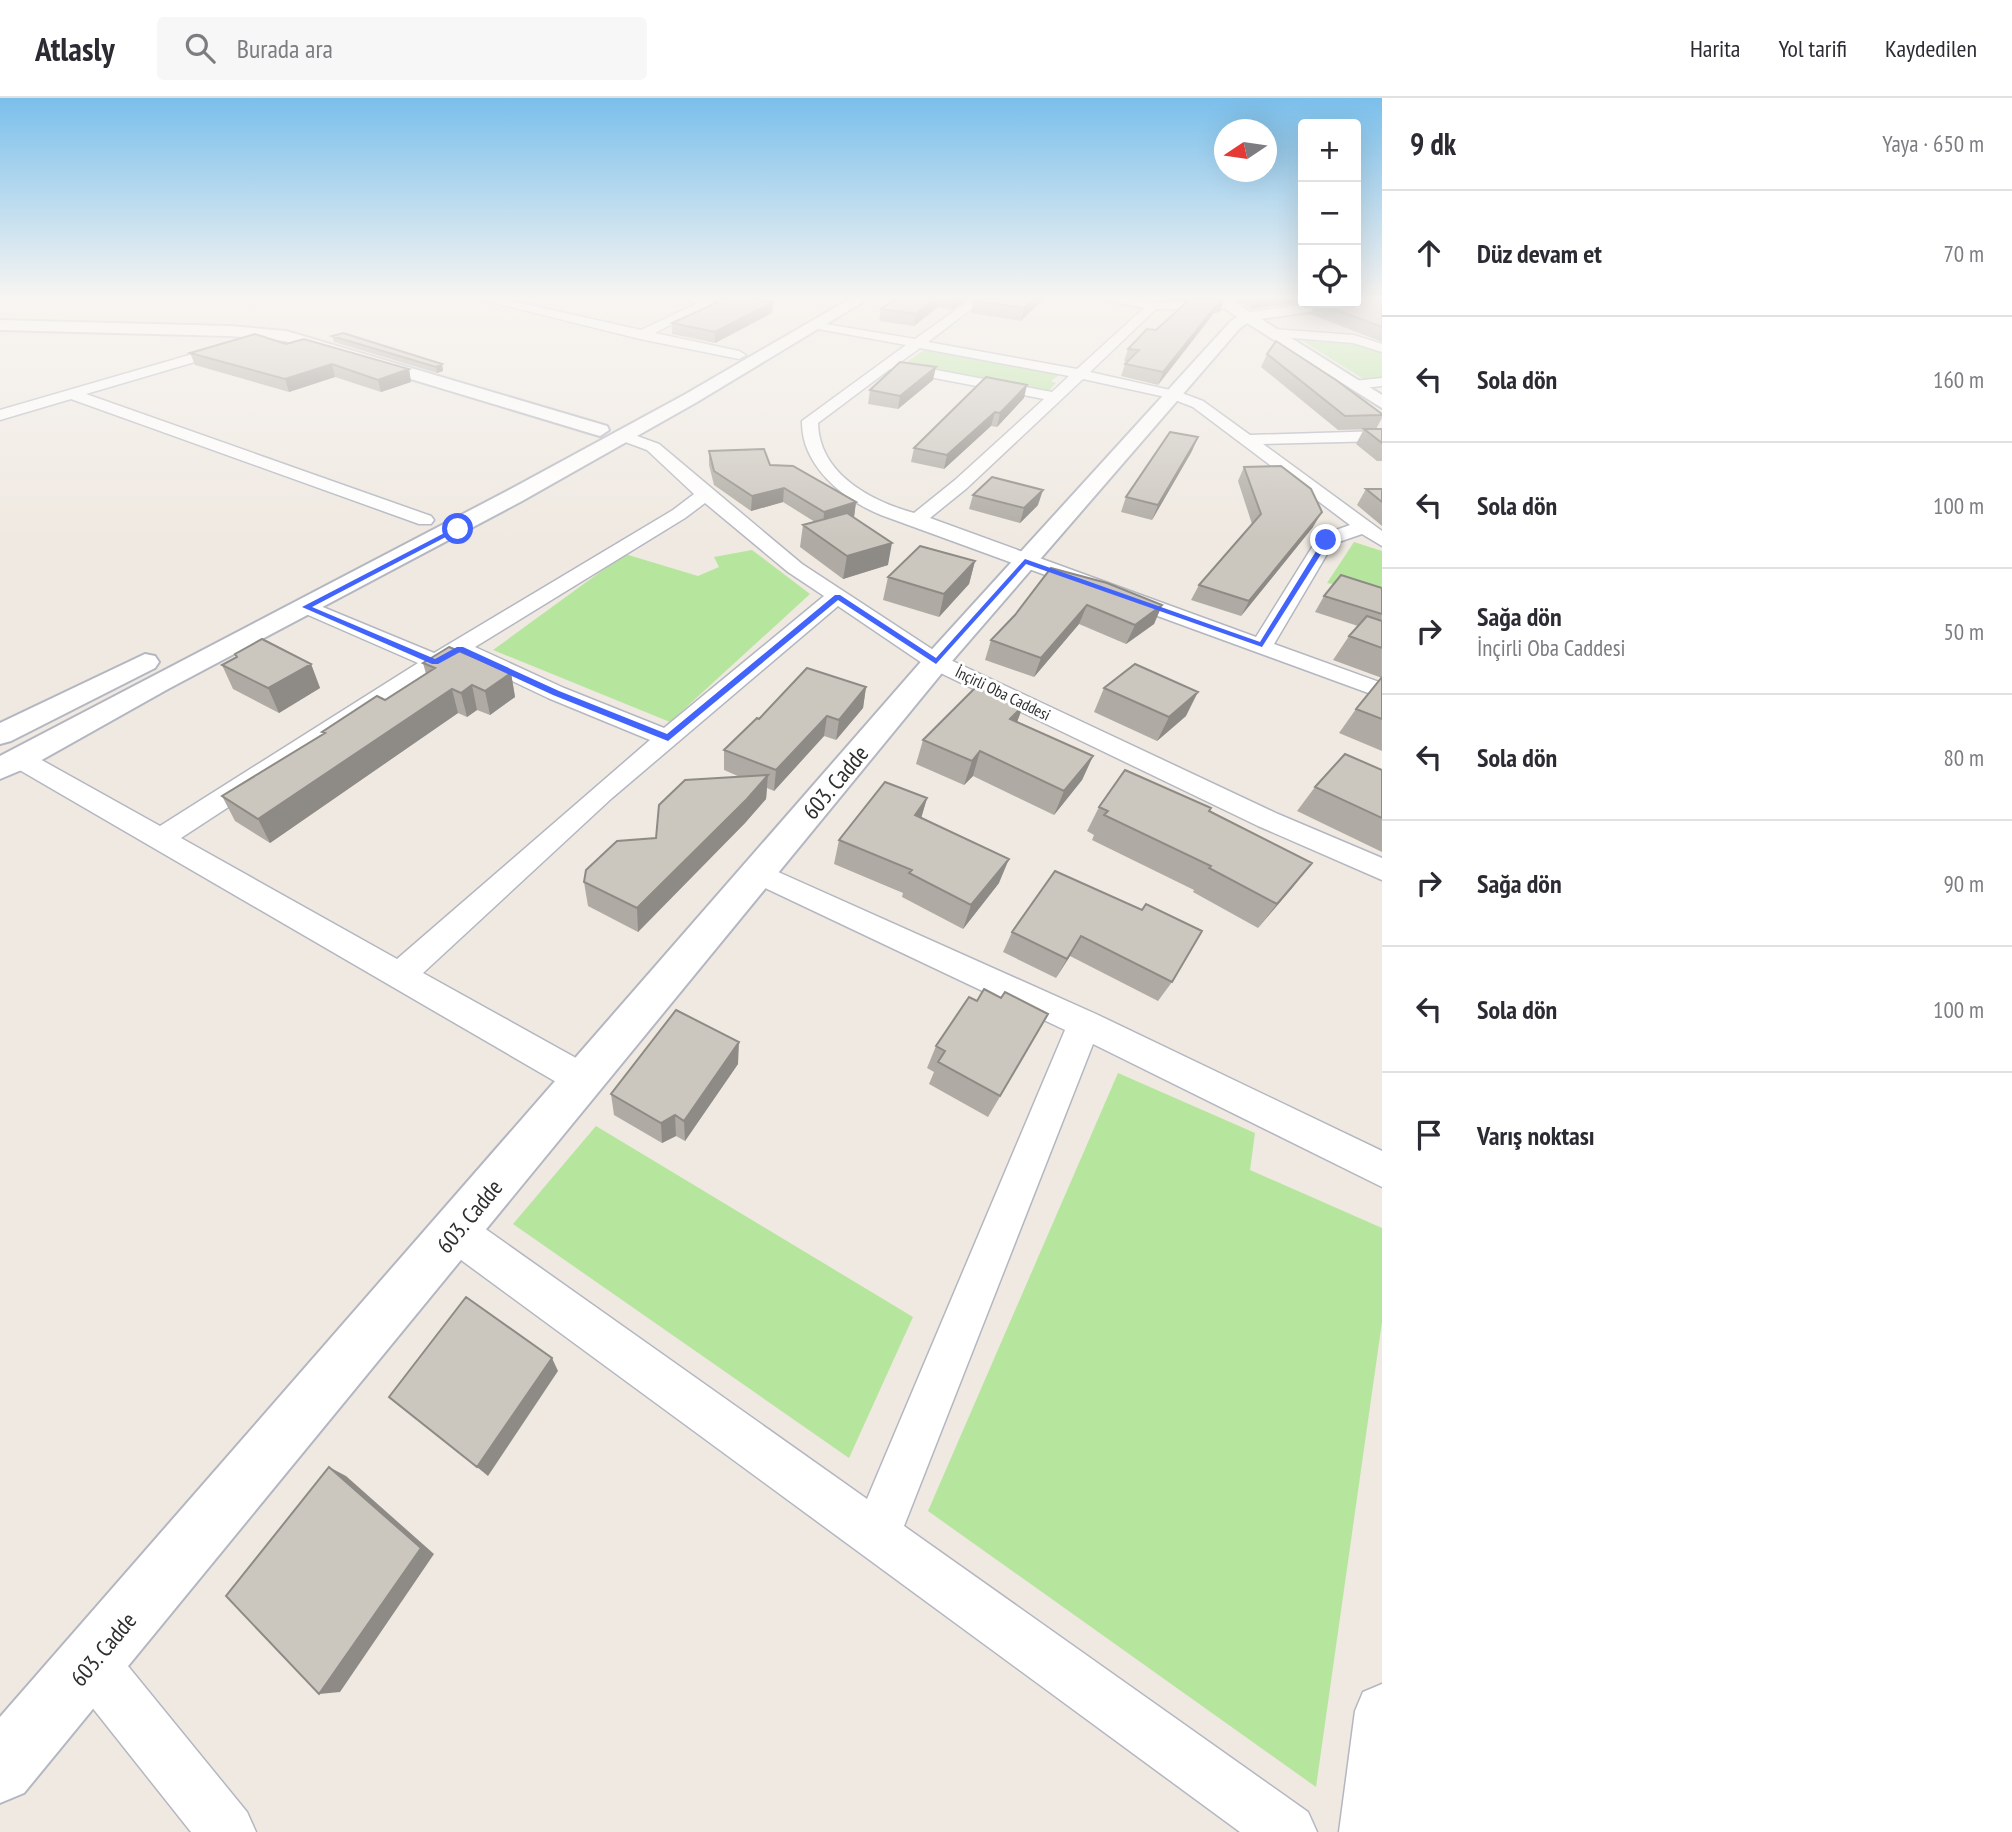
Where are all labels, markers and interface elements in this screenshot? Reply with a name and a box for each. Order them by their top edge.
search box [157,17,647,80]
text: Atlasly [35,27,115,70]
icon: search [181,29,219,67]
text: Burada ara [237,32,333,65]
text: Harita [1690,33,1740,64]
text: Yol tarifi [1778,33,1847,64]
text: Kaydedilen [1885,33,1977,64]
north arrow [1214,119,1277,182]
map controls [1298,119,1361,308]
button: + [1298,119,1361,182]
text: 9 dk [1410,124,1456,163]
text: Yaya · 650 m [1882,129,1984,158]
button: − [1298,182,1361,245]
icon: ahead [1410,234,1448,272]
text: Düz devam et [1477,237,1602,270]
text: 70 m [1943,239,1984,268]
button: locate [1298,245,1361,308]
icon: left [1410,360,1448,398]
text: Sola dön [1477,363,1557,396]
text: 160 m [1933,365,1984,394]
icon: left [1410,486,1448,524]
text: Sola dön [1477,489,1557,522]
text: 100 m [1933,491,1984,520]
route start [442,513,473,544]
route end [1310,524,1341,555]
text: Sağa dön [1477,600,1562,633]
icon: right [1410,612,1448,650]
text: 50 m [1943,617,1984,646]
text: İnçirli Oba Caddesi [1477,633,1625,662]
street label: İnçirli Oba Caddesi [952,661,1054,725]
icon: left [1410,738,1448,776]
street label: 603. Cadde [796,739,874,825]
text: Sola dön [1477,741,1557,774]
text: 80 m [1943,743,1984,772]
icon: right [1410,864,1448,902]
text: Sağa dön [1477,867,1562,900]
text: 90 m [1943,869,1984,898]
icon: left [1410,990,1448,1028]
text: Sola dön [1477,993,1557,1026]
text: 100 m [1933,995,1984,1024]
icon: arrive [1410,1116,1448,1154]
text: Varış noktası [1477,1119,1595,1152]
street label: 603. Cadde [430,1173,508,1259]
street label: 603. Cadde [64,1606,142,1692]

